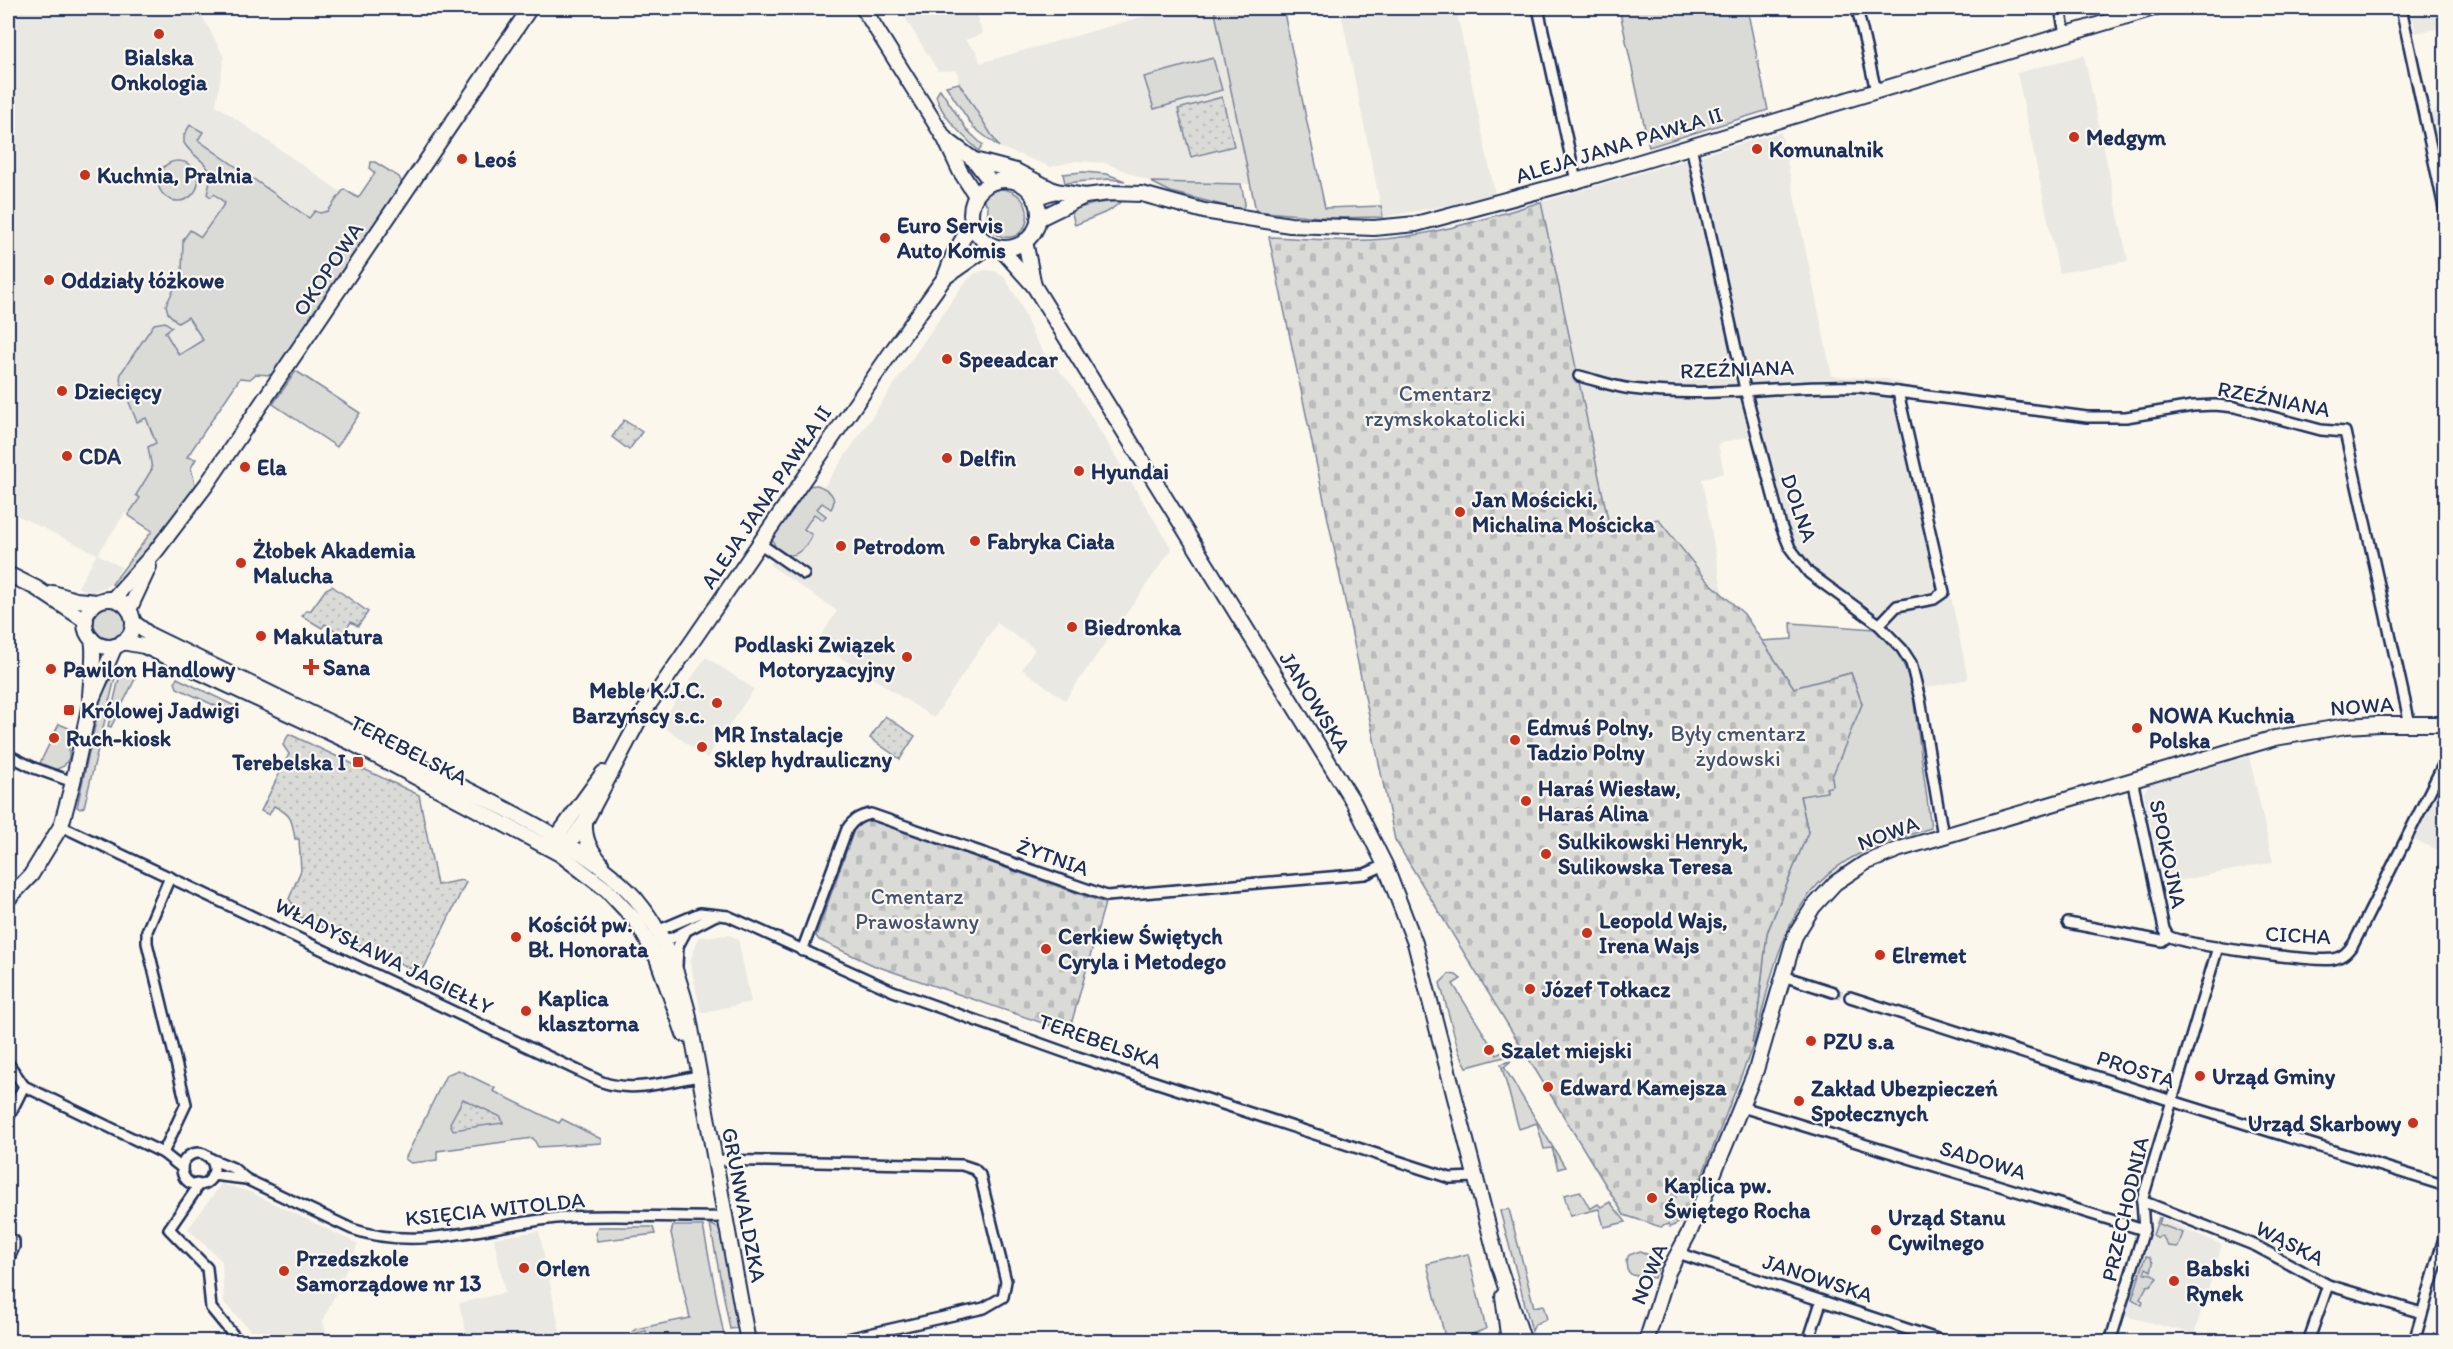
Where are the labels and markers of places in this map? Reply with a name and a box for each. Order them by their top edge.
marker: Bialska Onkologia [152,27,166,41]
place label: Bialska Onkologia [111,44,208,96]
place label: Medgym [2086,124,2167,151]
marker: Medgym [2067,130,2081,144]
place label: Komunalnik [1769,136,1884,163]
marker: Komunalnik [1750,142,1764,156]
place label: Leoś [474,146,517,173]
marker: Leoś [455,152,469,166]
place label: Kuchnia, Pralnia [97,162,253,189]
marker: Kuchnia, Pralnia [78,168,92,182]
place label: Euro Servis Auto Komis [896,212,1006,264]
marker: Euro Servis Auto Komis [878,231,892,245]
place label: Oddziały łóżkowe [61,267,224,294]
marker: Oddziały łóżkowe [42,273,56,287]
place label: Speeadcar [959,346,1059,373]
marker: Speeadcar [940,352,954,366]
place label: Dziecięcy [74,378,162,405]
marker: Dziecięcy [55,384,69,398]
place label: CDA [79,443,122,470]
place label: Delfin [959,445,1016,472]
marker: CDA [60,449,74,463]
marker: Delfin [940,451,954,465]
place label: Ela [257,454,287,481]
place label: Hyundai [1091,458,1169,485]
marker: Ela [238,460,252,474]
marker: Hyundai [1072,464,1086,478]
place label: Jan Mościcki, Michalina Mościcka [1471,486,1656,538]
marker: Jan Mościcki, Michalina Mościcka [1453,505,1467,519]
place label: Fabryka Ciała [987,528,1115,555]
place label: Petrodom [853,533,945,560]
marker: Fabryka Ciała [968,534,982,548]
place label: Żłobek Akademia Malucha [253,537,416,589]
marker: Petrodom [834,539,848,553]
marker: Żłobek Akademia Malucha [234,556,248,570]
place label: Biedronka [1084,614,1182,641]
marker: Biedronka [1065,620,1079,634]
place label: Makulatura [273,623,383,650]
marker: Makulatura [254,629,268,643]
place label: Podlaski Związek Motoryzacyjny [734,631,896,683]
marker: Podlaski Związek Motoryzacyjny [900,650,914,664]
place label: Sana [323,654,370,681]
place label: Pawilon Handlowy [63,656,236,683]
marker: Sana [304,660,318,674]
marker: Pawilon Handlowy [44,662,58,676]
place label: Meble K.J.C. Barzyńscy s.c. [572,677,705,729]
marker: Meble K.J.C. Barzyńscy s.c. [710,696,724,710]
place label: Królowej Jadwigi [81,697,240,724]
place label: NOWA Kuchnia Polska [2149,702,2296,754]
marker: Królowej Jadwigi [62,703,76,717]
place label: Edmuś Polny, Tadzio Polny [1526,714,1654,766]
place label: MR Instalacje Sklep hydrauliczny [714,721,892,773]
marker: NOWA Kuchnia Polska [2130,721,2144,735]
place label: Ruch-kiosk [66,725,172,752]
marker: Ruch-kiosk [47,731,61,745]
marker: Edmuś Polny, Tadzio Polny [1508,733,1522,747]
marker: MR Instalacje Sklep hydrauliczny [695,740,709,754]
place label: Terebelska I [231,749,346,776]
marker: Terebelska I [351,755,365,769]
place label: Haraś Wiesław, Haraś Alina [1538,775,1681,827]
marker: Haraś Wiesław, Haraś Alina [1519,794,1533,808]
place label: Sulkikowski Henryk, Sulikowska Teresa [1558,828,1748,880]
marker: Sulkikowski Henryk, Sulikowska Teresa [1539,847,1553,861]
place label: Leopold Wajs, Irena Wajs [1599,907,1728,959]
place label: Kościół pw. Bł. Honorata [528,911,649,963]
place label: Cerkiew Świętych Cyryla i Metodego [1058,923,1226,975]
marker: Leopold Wajs, Irena Wajs [1580,926,1594,940]
marker: Kościół pw. Bł. Honorata [509,930,523,944]
marker: Cerkiew Świętych Cyryla i Metodego [1039,942,1053,956]
place label: Elremet [1892,942,1967,969]
marker: Elremet [1873,948,1887,962]
place label: Józef Tołkacz [1541,976,1671,1003]
marker: Józef Tołkacz [1523,982,1537,996]
place label: Kaplica klasztorna [538,985,640,1037]
marker: Kaplica klasztorna [519,1004,533,1018]
place label: PZU s.a [1823,1028,1895,1055]
marker: PZU s.a [1804,1034,1818,1048]
place label: Szalet miejski [1501,1037,1632,1064]
marker: Szalet miejski [1482,1043,1496,1057]
place label: Urząd Gminy [2212,1063,2336,1090]
marker: Urząd Gminy [2193,1069,2207,1083]
place label: Edward Kamejsza [1560,1074,1727,1101]
place label: Zakład Ubezpieczeń Społecznych [1811,1075,1998,1127]
marker: Edward Kamejsza [1541,1080,1555,1094]
marker: Zakład Ubezpieczeń Społecznych [1792,1094,1806,1108]
place label: Urząd Skarbowy [2248,1110,2402,1137]
marker: Urząd Skarbowy [2406,1116,2420,1130]
place label: Kaplica pw. Świętego Rocha [1664,1172,1811,1224]
marker: Kaplica pw. Świętego Rocha [1645,1191,1659,1205]
place label: Urząd Stanu Cywilnego [1888,1204,2006,1256]
marker: Urząd Stanu Cywilnego [1869,1223,1883,1237]
place label: Przedszkole Samorządowe nr 13 [296,1245,482,1297]
place label: Orlen [536,1255,590,1282]
place label: Babski Rynek [2186,1255,2250,1307]
marker: Orlen [517,1261,531,1275]
marker: Przedszkole Samorządowe nr 13 [277,1264,291,1278]
marker: Babski Rynek [2167,1274,2181,1288]

